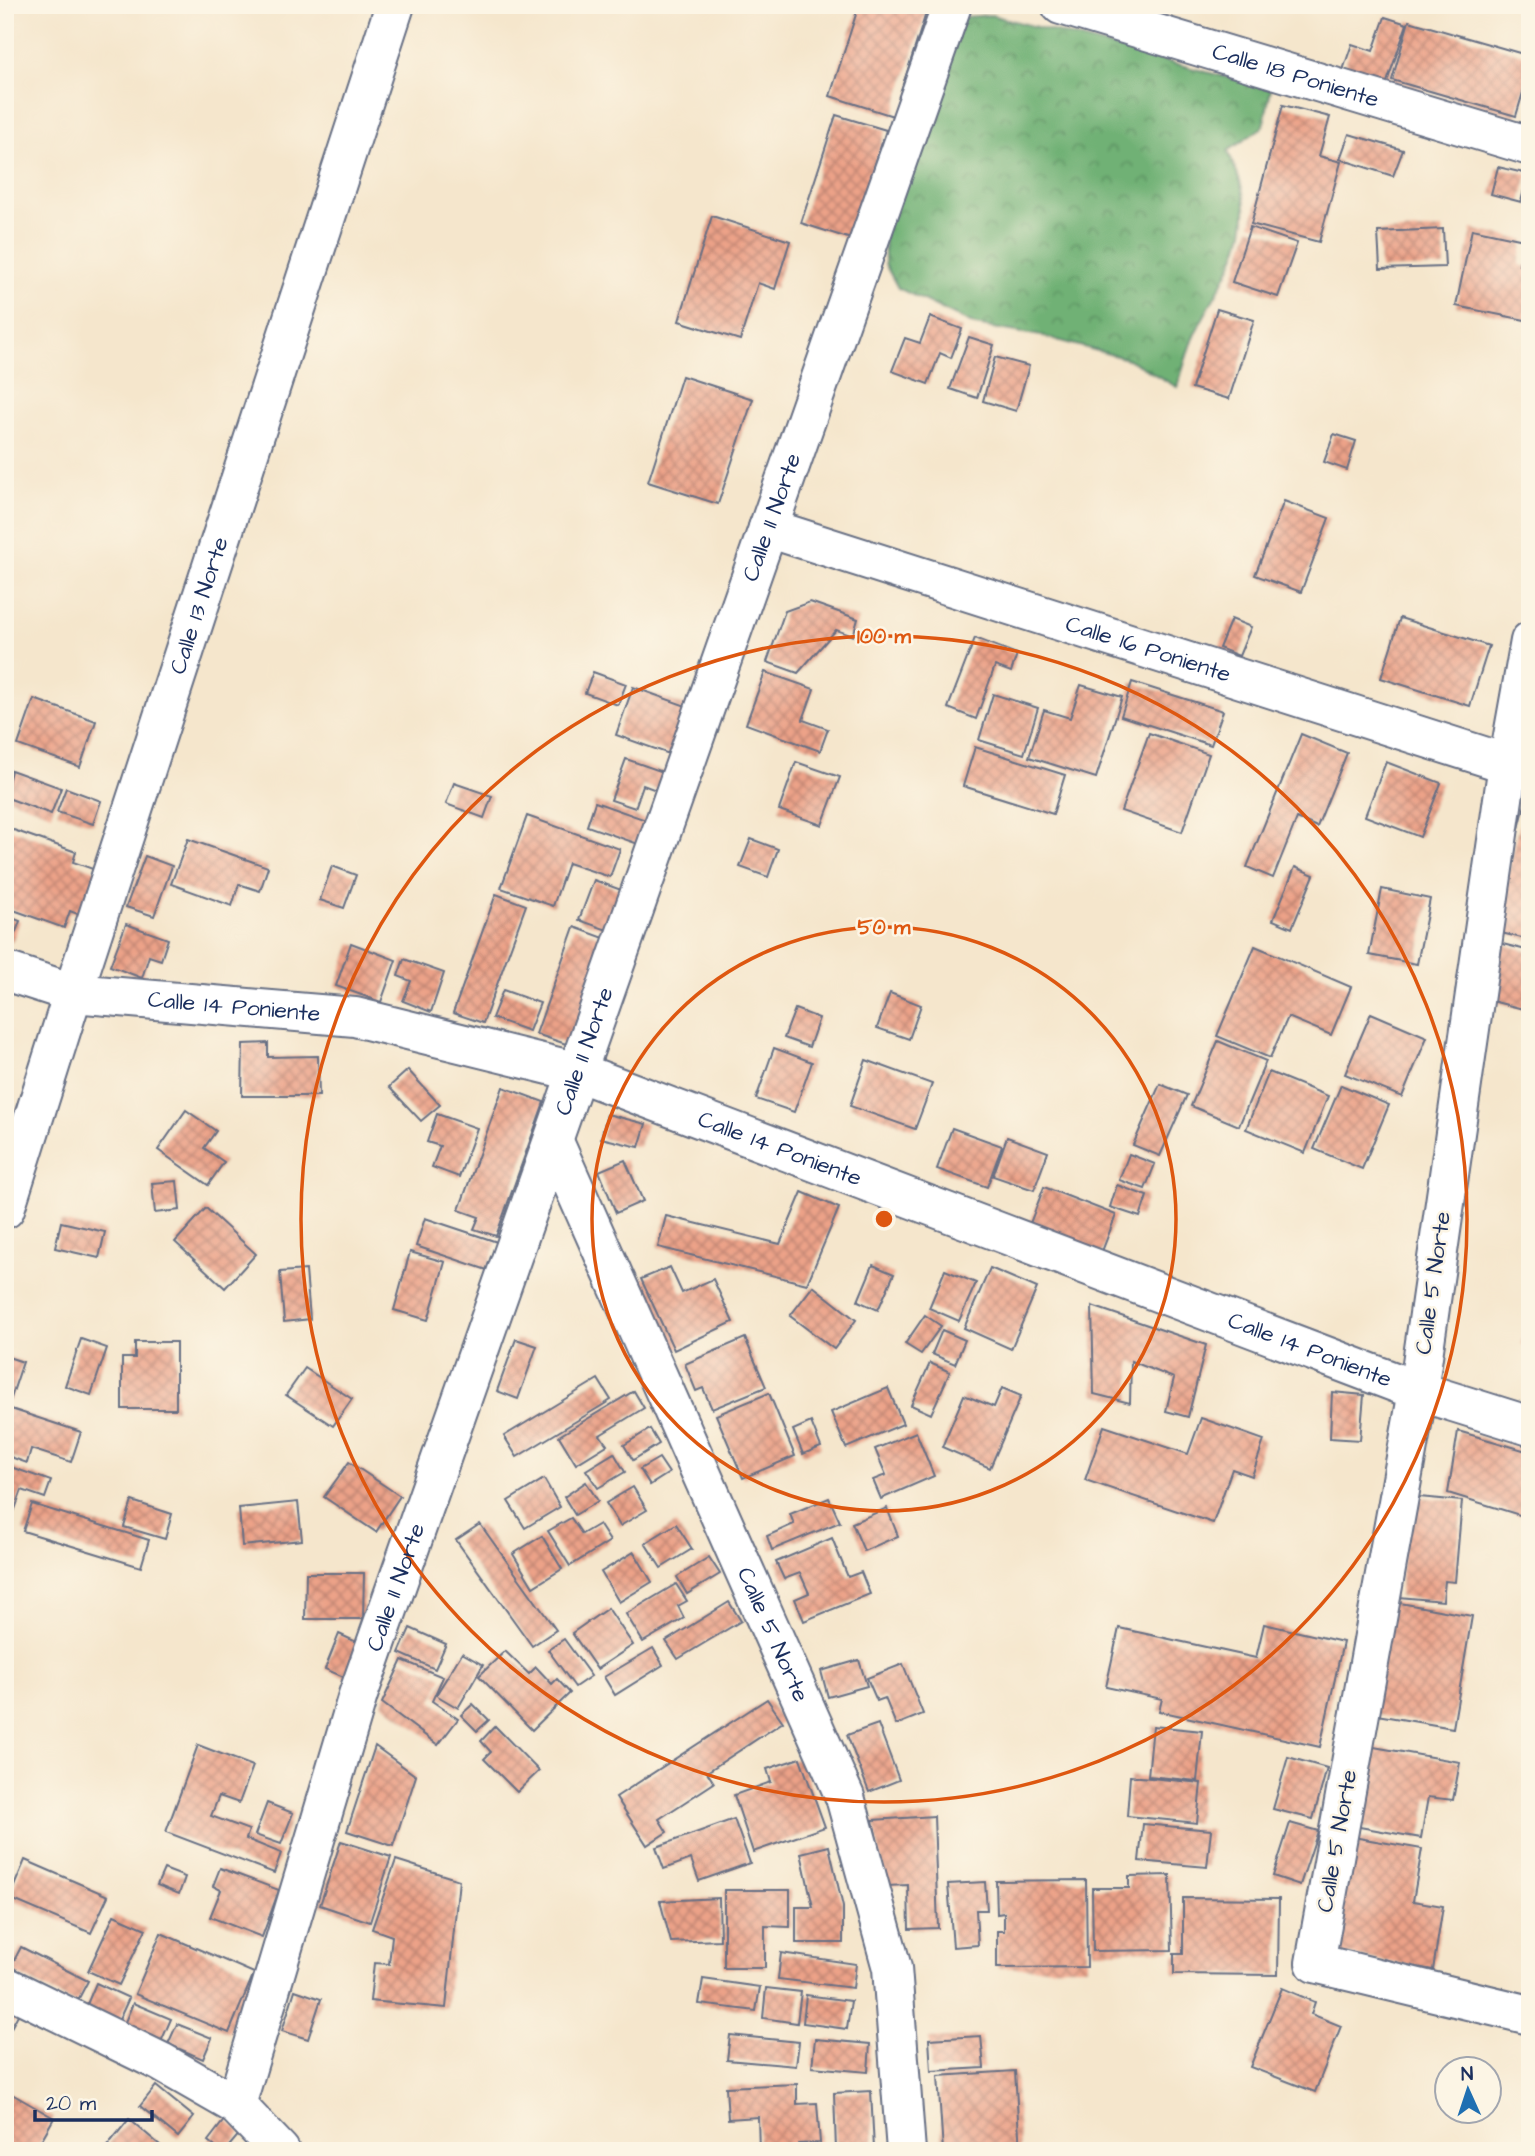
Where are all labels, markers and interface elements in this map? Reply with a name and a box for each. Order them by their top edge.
street label: Calle 18 Poniente [1209,35,1383,116]
street label: Calle 11 Norte [735,449,809,586]
street label: Calle 13 Norte [162,533,237,678]
street label: Calle 16 Poniente [1061,608,1235,691]
text: 100 m [857,622,912,651]
text: 50 m [858,913,911,942]
street label: Calle 14 Poniente [146,983,322,1030]
street label: Calle 11 Norte [547,983,622,1120]
street label: Calle 14 Poniente [693,1103,866,1194]
centre of rings [872,1207,896,1231]
street label: Calle 5 Norte [1407,1209,1459,1357]
street label: Calle 14 Poniente [1223,1304,1396,1396]
street label: Calle 11 Norte [359,1519,433,1656]
street label: Calle 5 Norte [729,1562,817,1707]
street label: Calle 5 Norte [1309,1767,1365,1915]
north arrow [1434,2054,1504,2124]
text: N [1461,2061,1474,2088]
scale bar [35,2079,152,2123]
text: 20 m [46,2089,97,2118]

